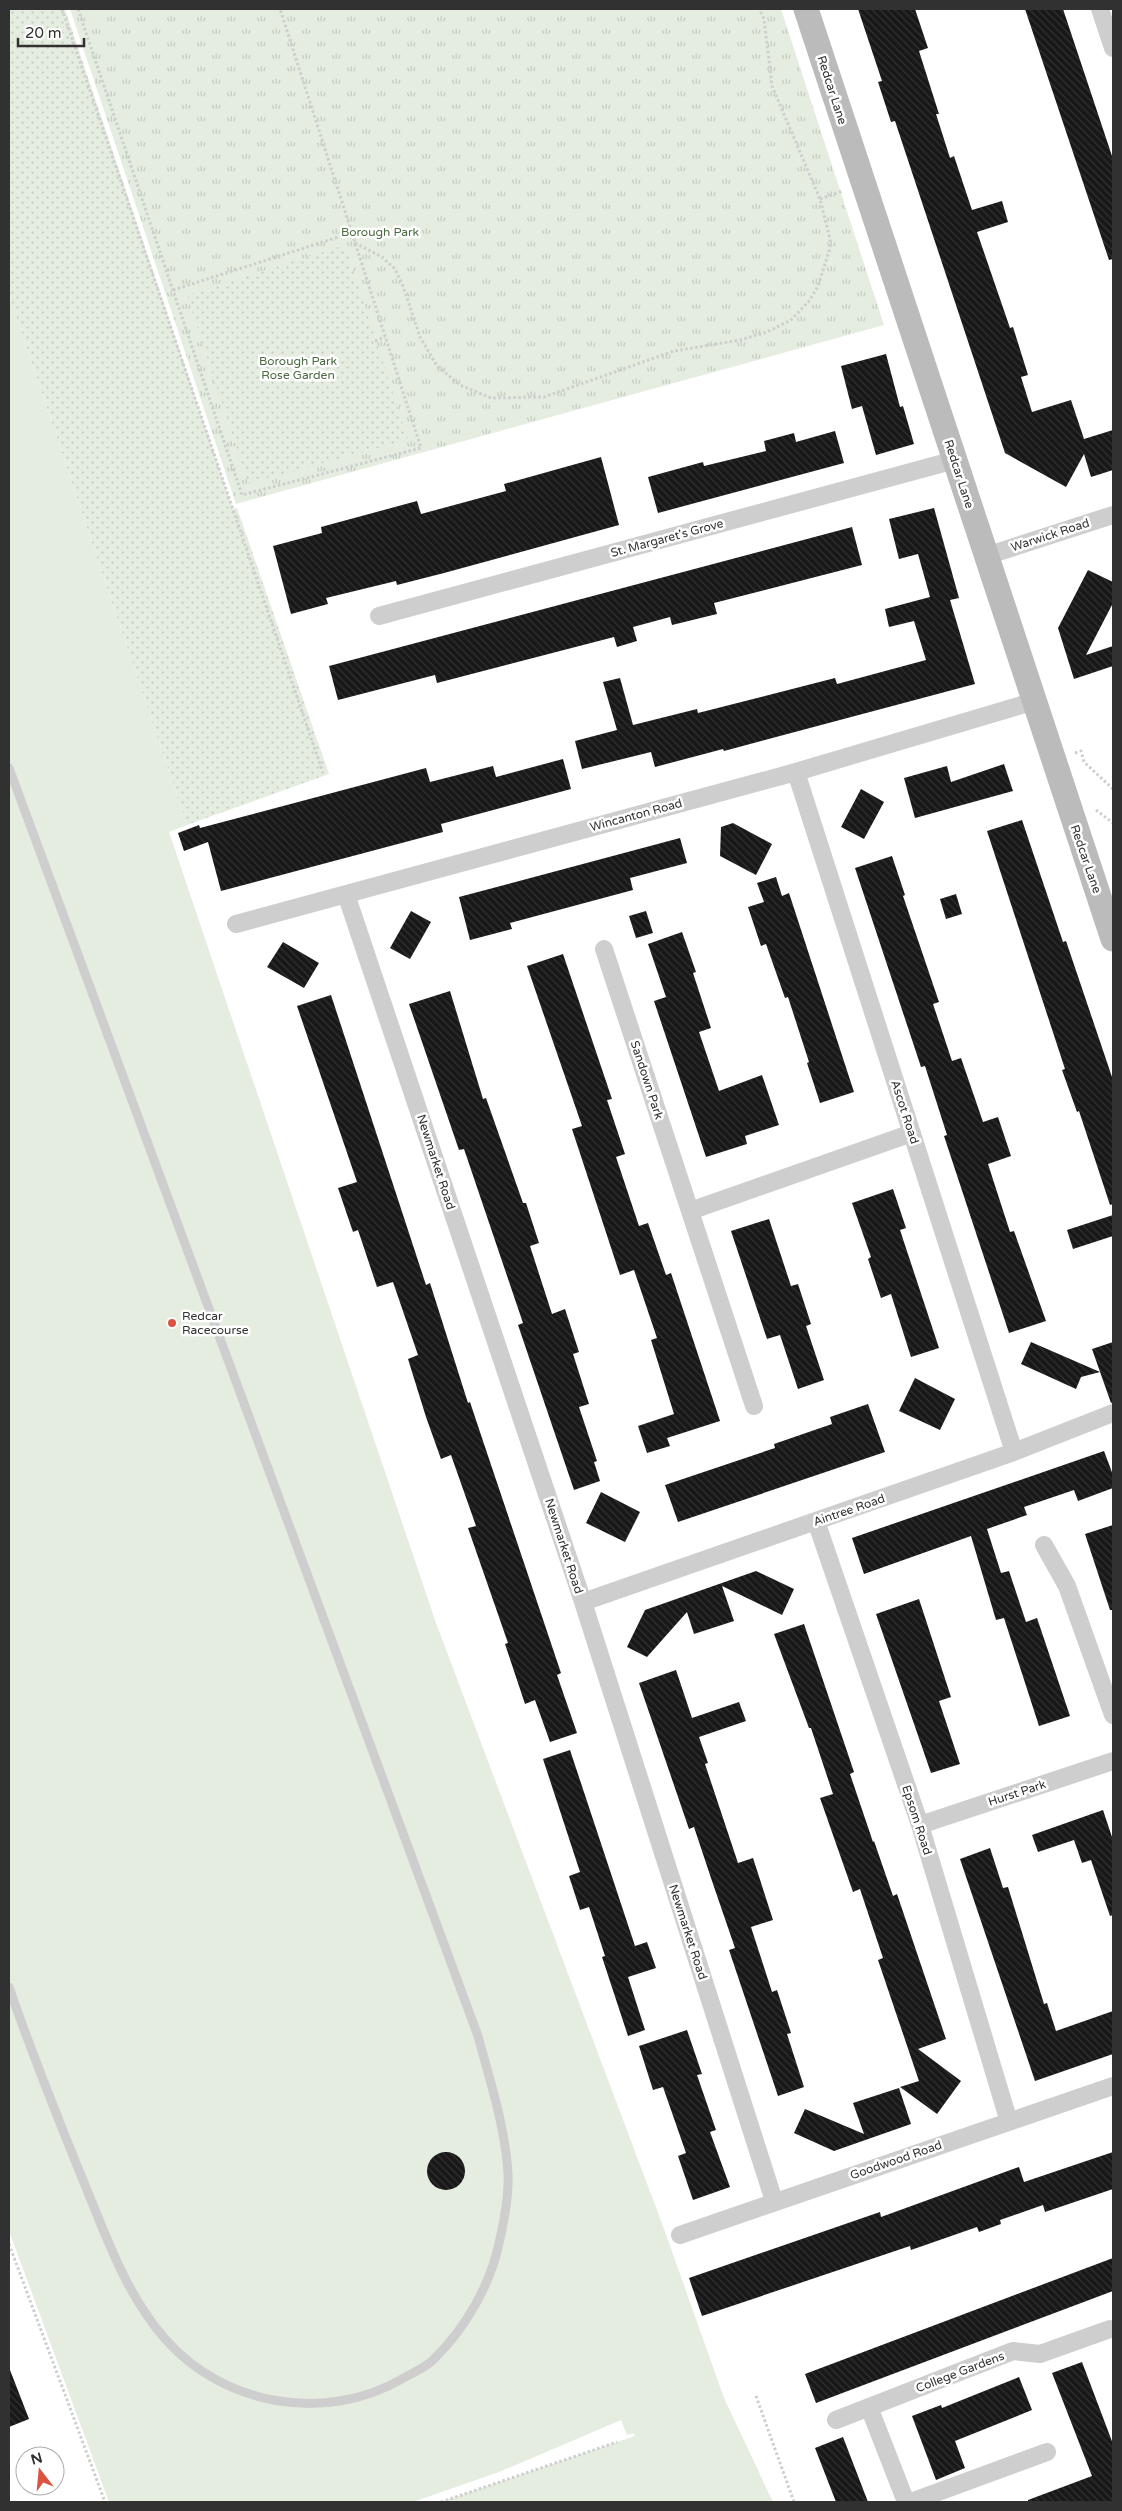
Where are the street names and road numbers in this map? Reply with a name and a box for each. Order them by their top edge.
street label: Redcar Lane [814,54,850,126]
street label: Redcar Lane [941,438,977,510]
street label: St. Margaret's Grove [609,516,725,560]
street label: Warwick Road [1009,516,1091,554]
street label: Wincanton Road [588,796,684,834]
street label: Redcar Lane [1068,823,1104,895]
street label: Sandown Park [628,1039,666,1121]
street label: Ascot Road [888,1078,922,1146]
street label: Newmarket Road [414,1113,458,1211]
street label: Aintree Road [811,1491,887,1529]
street label: Newmarket Road [542,1497,586,1595]
street label: Hurst Park [986,1777,1048,1809]
street label: Epsom Road [899,1783,935,1857]
street label: Newmarket Road [666,1883,710,1981]
street label: Goodwood Road [848,2138,944,2182]
street label: College Gardens [914,2349,1006,2395]

